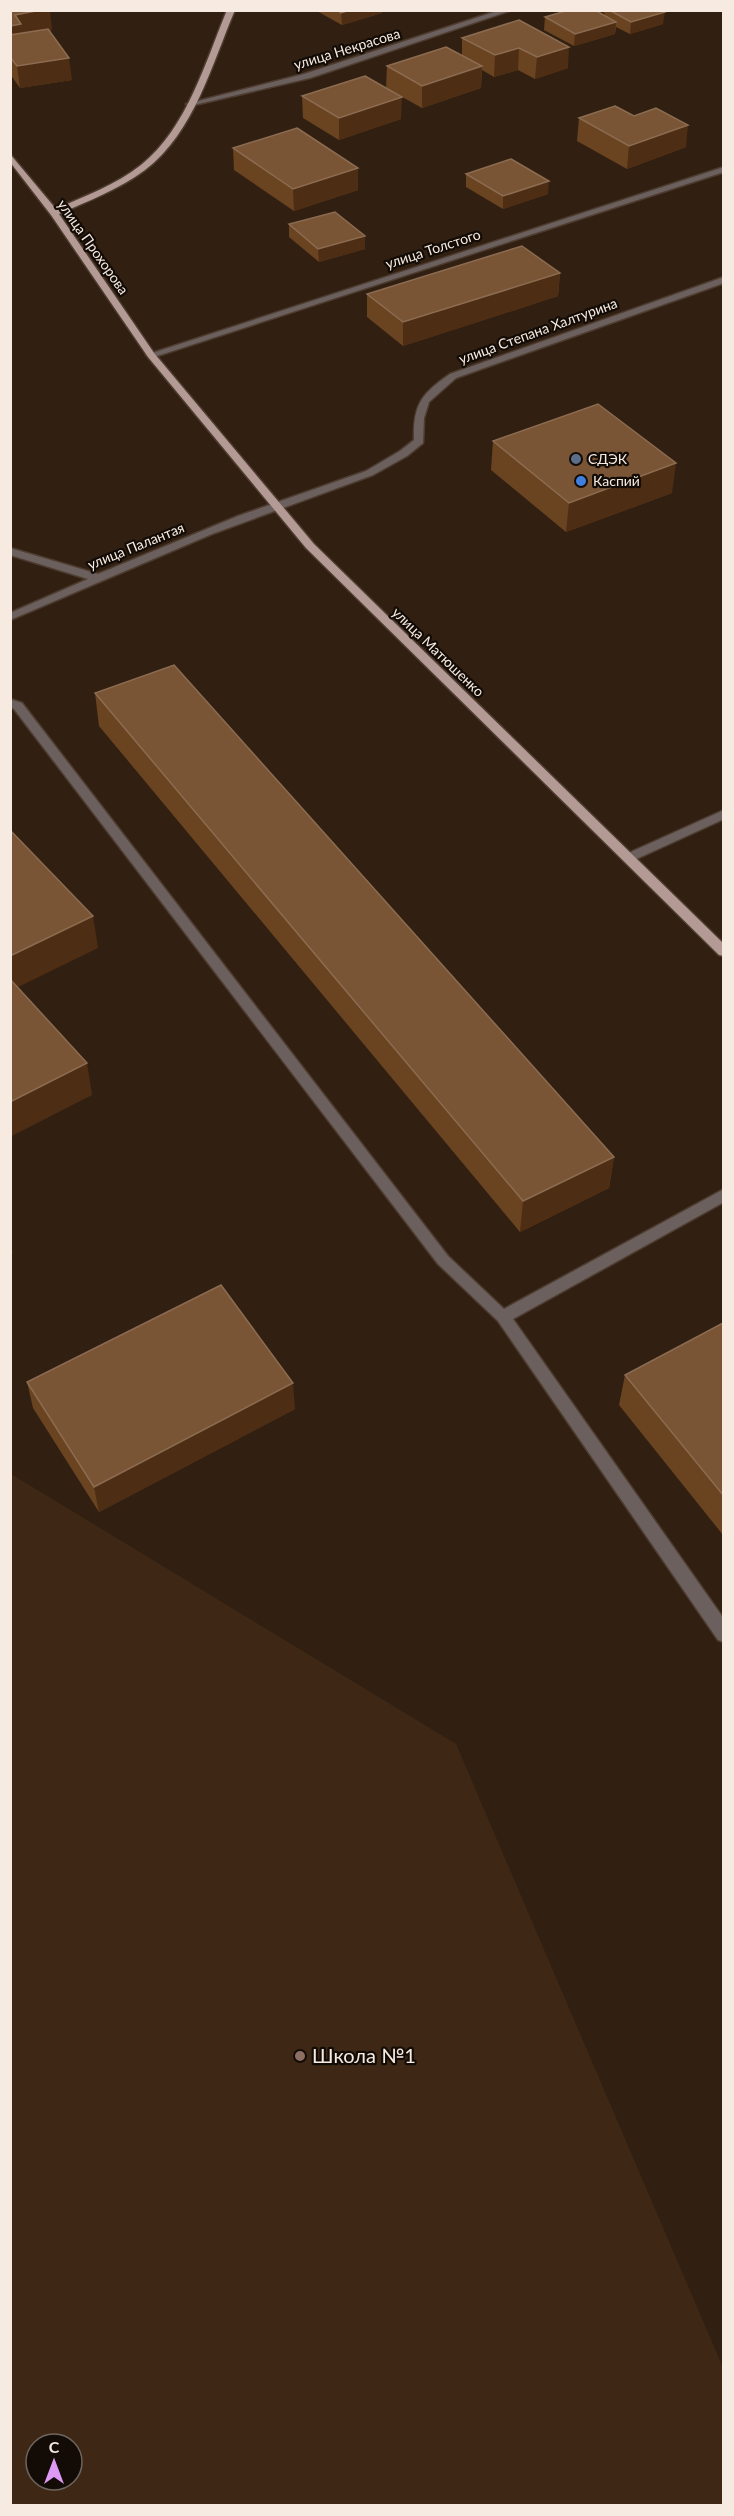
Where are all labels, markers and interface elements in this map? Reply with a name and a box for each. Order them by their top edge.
street label: улица Некрасова [292,24,402,73]
street label: улица Прохорова [54,196,132,297]
street label: улица Толстого [383,225,483,272]
street label: улица Степана Халтурина [456,294,619,367]
place label: СДЭК [588,450,628,467]
marker: СДЭК [569,452,583,466]
place label: Каспий [593,472,640,489]
marker: Каспий [574,474,588,488]
street label: улица Палантая [85,518,187,573]
street label: улица Матюшенко [389,603,488,700]
place label: Школа №1 [312,2043,416,2067]
marker: Школа №1 [293,2049,307,2063]
north arrow [24,2432,84,2492]
text: С [49,2437,60,2456]

